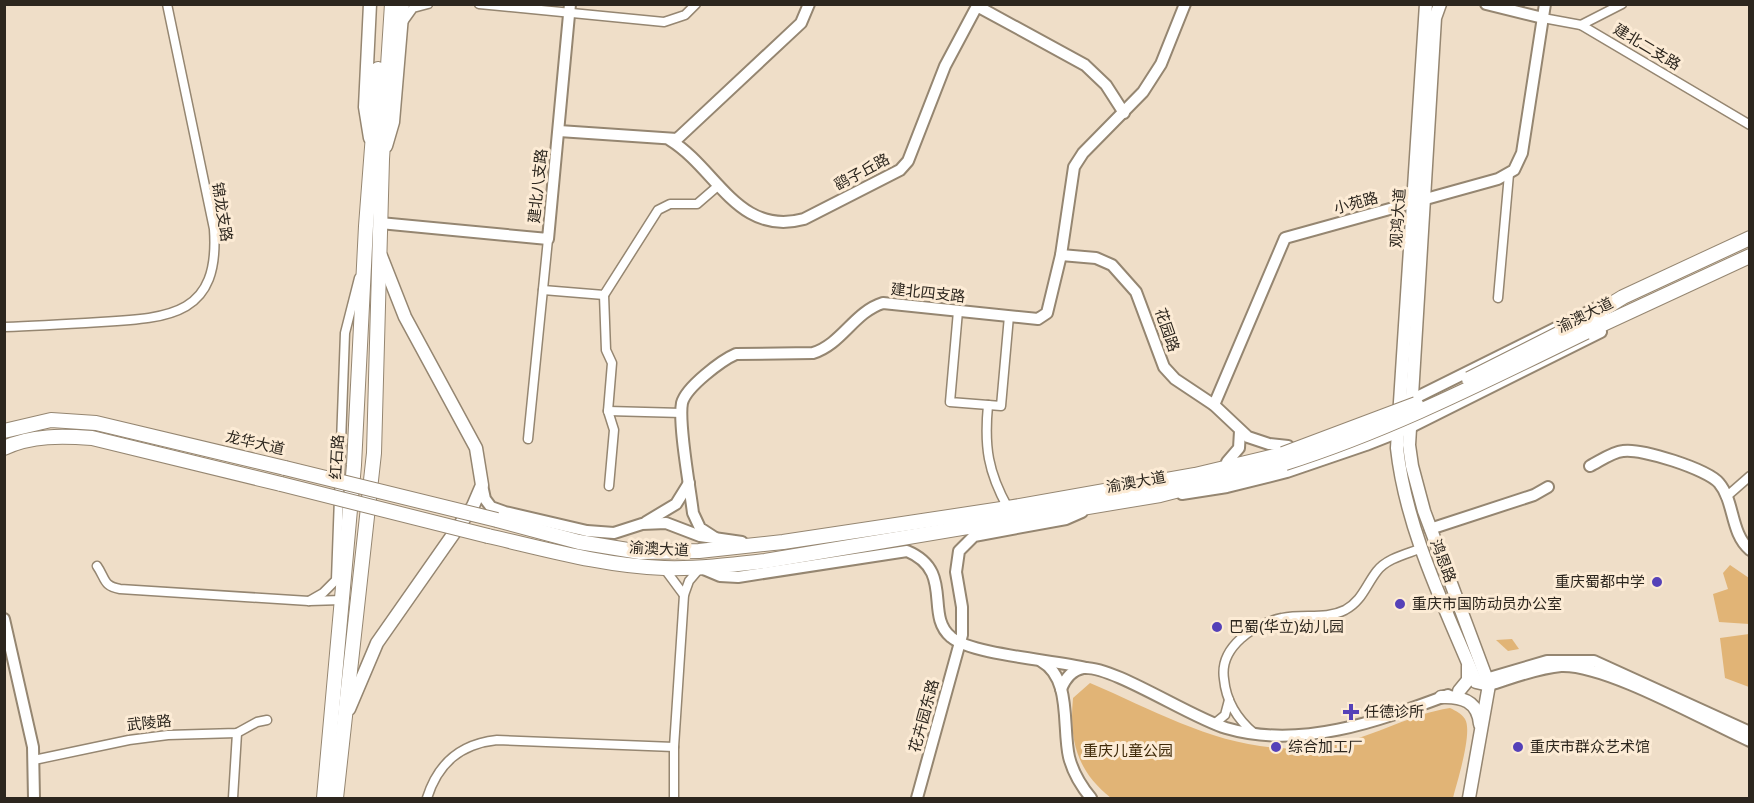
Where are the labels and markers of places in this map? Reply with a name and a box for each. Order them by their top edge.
place label: 重庆蜀都中学 [1555,573,1645,590]
marker: 重庆蜀都中学 [1650,575,1664,589]
place label: 重庆市国防动员办公室 [1412,595,1562,612]
marker: 重庆市国防动员办公室 [1393,597,1407,611]
place label: 巴蜀(华立)幼儿园 [1229,618,1344,635]
marker: 巴蜀(华立)幼儿园 [1210,620,1224,634]
marker: 任德诊所 [1342,703,1360,721]
place label: 任德诊所 [1364,703,1424,720]
place label: 综合加工厂 [1288,738,1363,755]
place label: 重庆市群众艺术馆 [1530,738,1650,755]
marker: 综合加工厂 [1269,740,1283,754]
marker: 重庆市群众艺术馆 [1511,740,1525,754]

